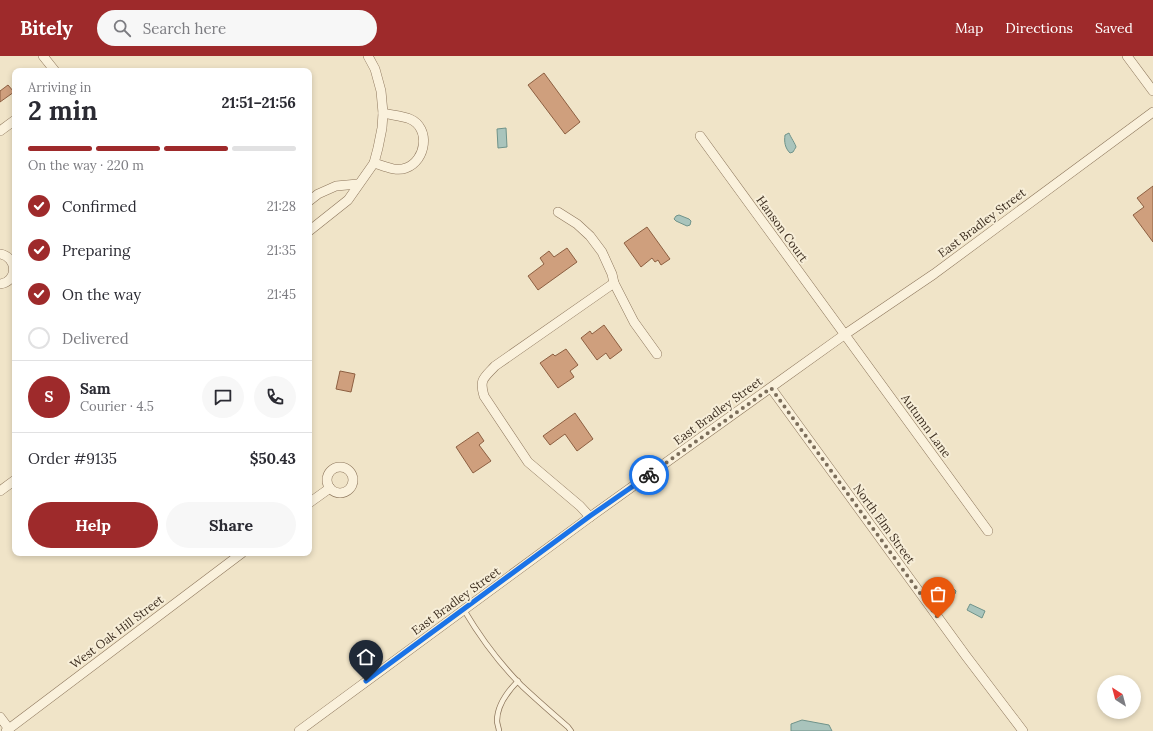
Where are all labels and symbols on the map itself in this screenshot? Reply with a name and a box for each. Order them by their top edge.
street label: East Bradley Street [935,184,1029,261]
street label: Hanson Court [753,193,812,265]
street label: East Bradley Street [670,373,765,448]
street label: Autumn Lane [898,390,955,461]
courier [629,455,669,495]
street label: North Elm Street [850,481,919,567]
street label: East Bradley Street [408,563,503,638]
pin [921,577,955,618]
street label: West Oak Hill Street [67,591,167,672]
pin [349,640,383,681]
north arrow [1097,675,1141,719]

